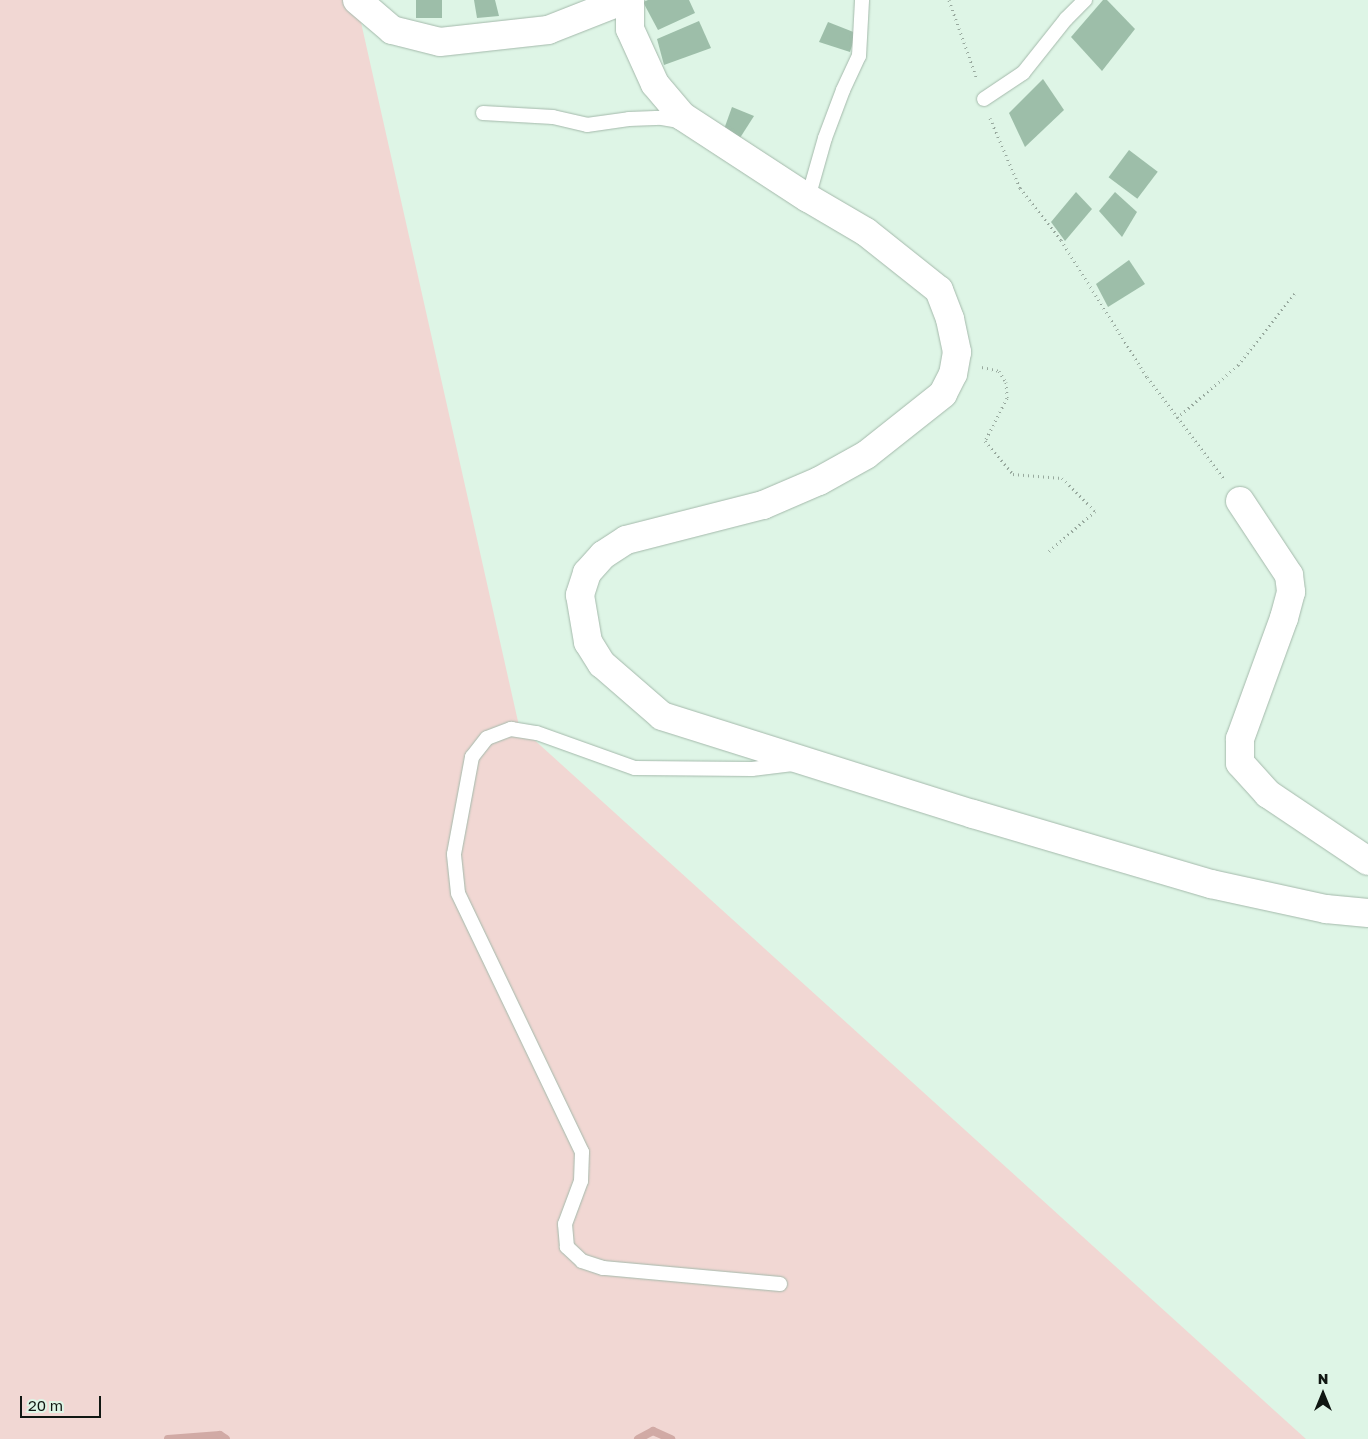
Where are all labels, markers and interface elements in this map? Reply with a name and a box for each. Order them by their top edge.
north arrow [1298,1369,1348,1419]
text: N [1318,1370,1328,1387]
scale bar [22,1386,104,1418]
text: 20 m [28,1396,63,1414]

